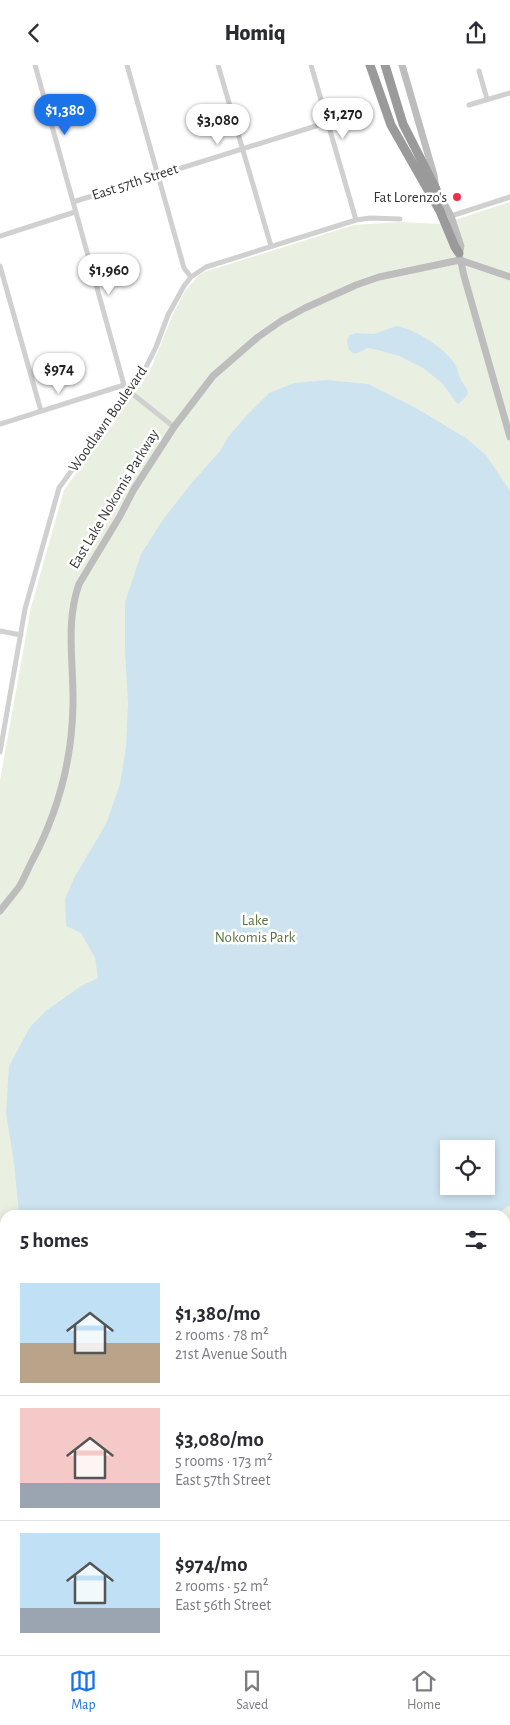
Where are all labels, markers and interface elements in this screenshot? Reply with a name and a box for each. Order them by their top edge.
icon: back [20,19,48,47]
icon: share [462,19,490,47]
text: Homiq [224,22,286,44]
pin: $1,380 [24,93,106,136]
pin: $1,270 [302,97,384,140]
text: $1,380 [45,102,85,118]
pin: $3,080 [177,103,259,146]
text: $1,270 [323,106,363,122]
text: $3,080 [197,112,239,128]
street label: East 57th Street [90,161,180,203]
place label: Fat Lorenzo's [373,190,447,205]
marker: Fat Lorenzo's [451,191,463,203]
pin: $1,960 [68,253,150,296]
text: $1,960 [89,262,129,278]
pin: $974 [29,353,89,395]
text: $974 [44,361,74,377]
street label: Woodlawn Boulevard [66,363,150,475]
street label: East Lake Nokomis Parkway [66,426,162,571]
park label: Lake Nokomis Park [215,913,295,945]
map controls [440,1140,495,1195]
button: locate [440,1140,495,1195]
icon: filters [462,1226,490,1254]
text: 5 homes [20,1230,89,1251]
icon: home [60,1303,120,1363]
text: $1,380/mo [175,1303,260,1324]
text: 2 rooms · 78 m² [175,1327,269,1343]
text: 21st Avenue South [175,1346,287,1362]
icon: home [60,1428,120,1488]
text: $3,080/mo [175,1429,264,1450]
text: 5 rooms · 173 m² [175,1453,273,1469]
text: East 57th Street [175,1472,271,1488]
icon: home [60,1553,120,1613]
text: $974/mo [175,1554,248,1575]
text: 2 rooms · 52 m² [175,1578,268,1594]
text: East 56th Street [175,1597,271,1613]
tab: Map [69,1667,97,1714]
tab: Saved [236,1667,268,1714]
tab: Home [407,1667,441,1714]

